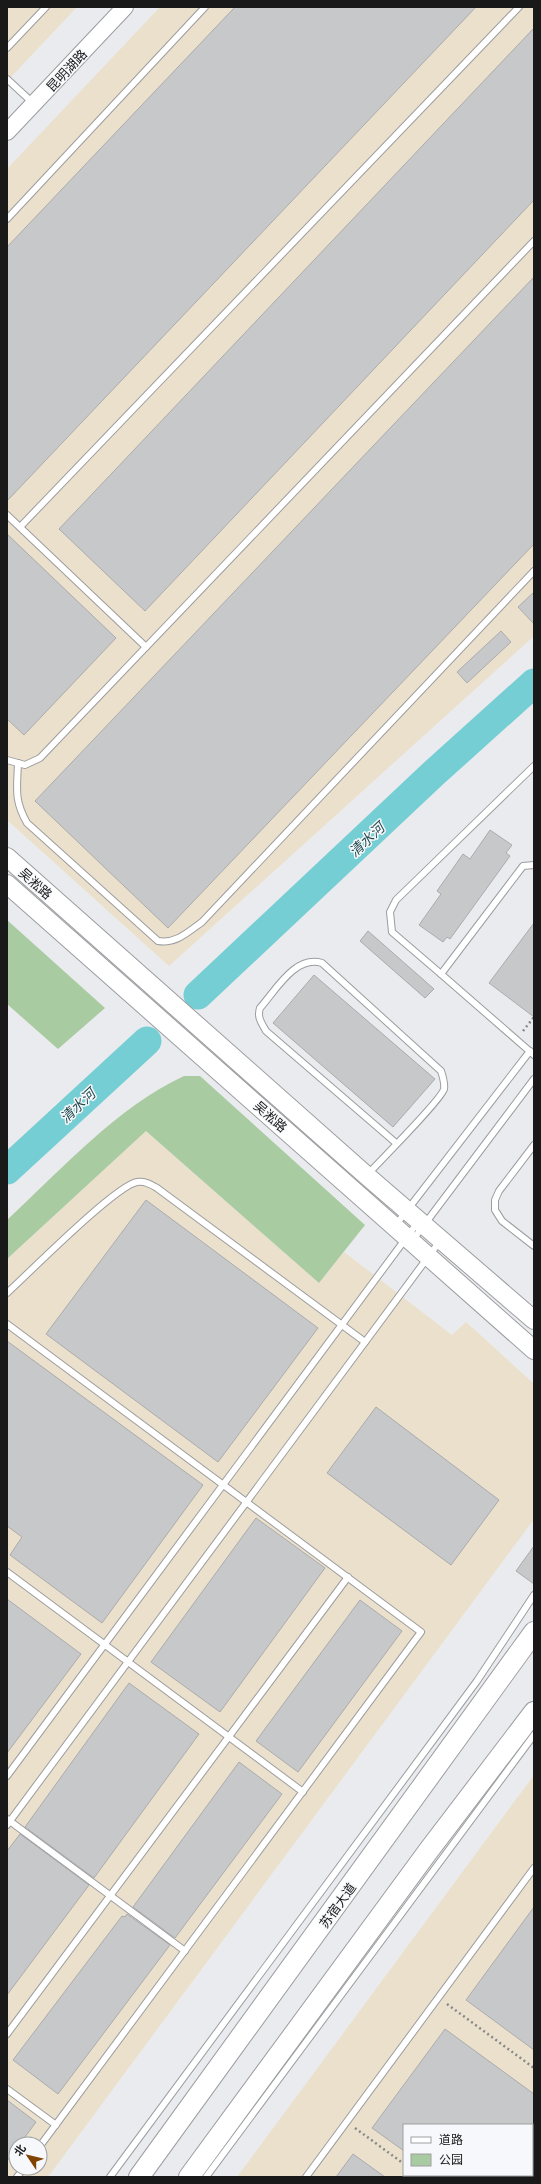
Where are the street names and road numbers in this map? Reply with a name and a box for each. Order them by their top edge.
street label: 昆明湖路 [41,45,91,95]
street label: 吴淞路 [15,863,57,903]
street label: 吴淞路 [250,1096,292,1136]
street label: 苏宿大道 [314,1878,360,1932]

